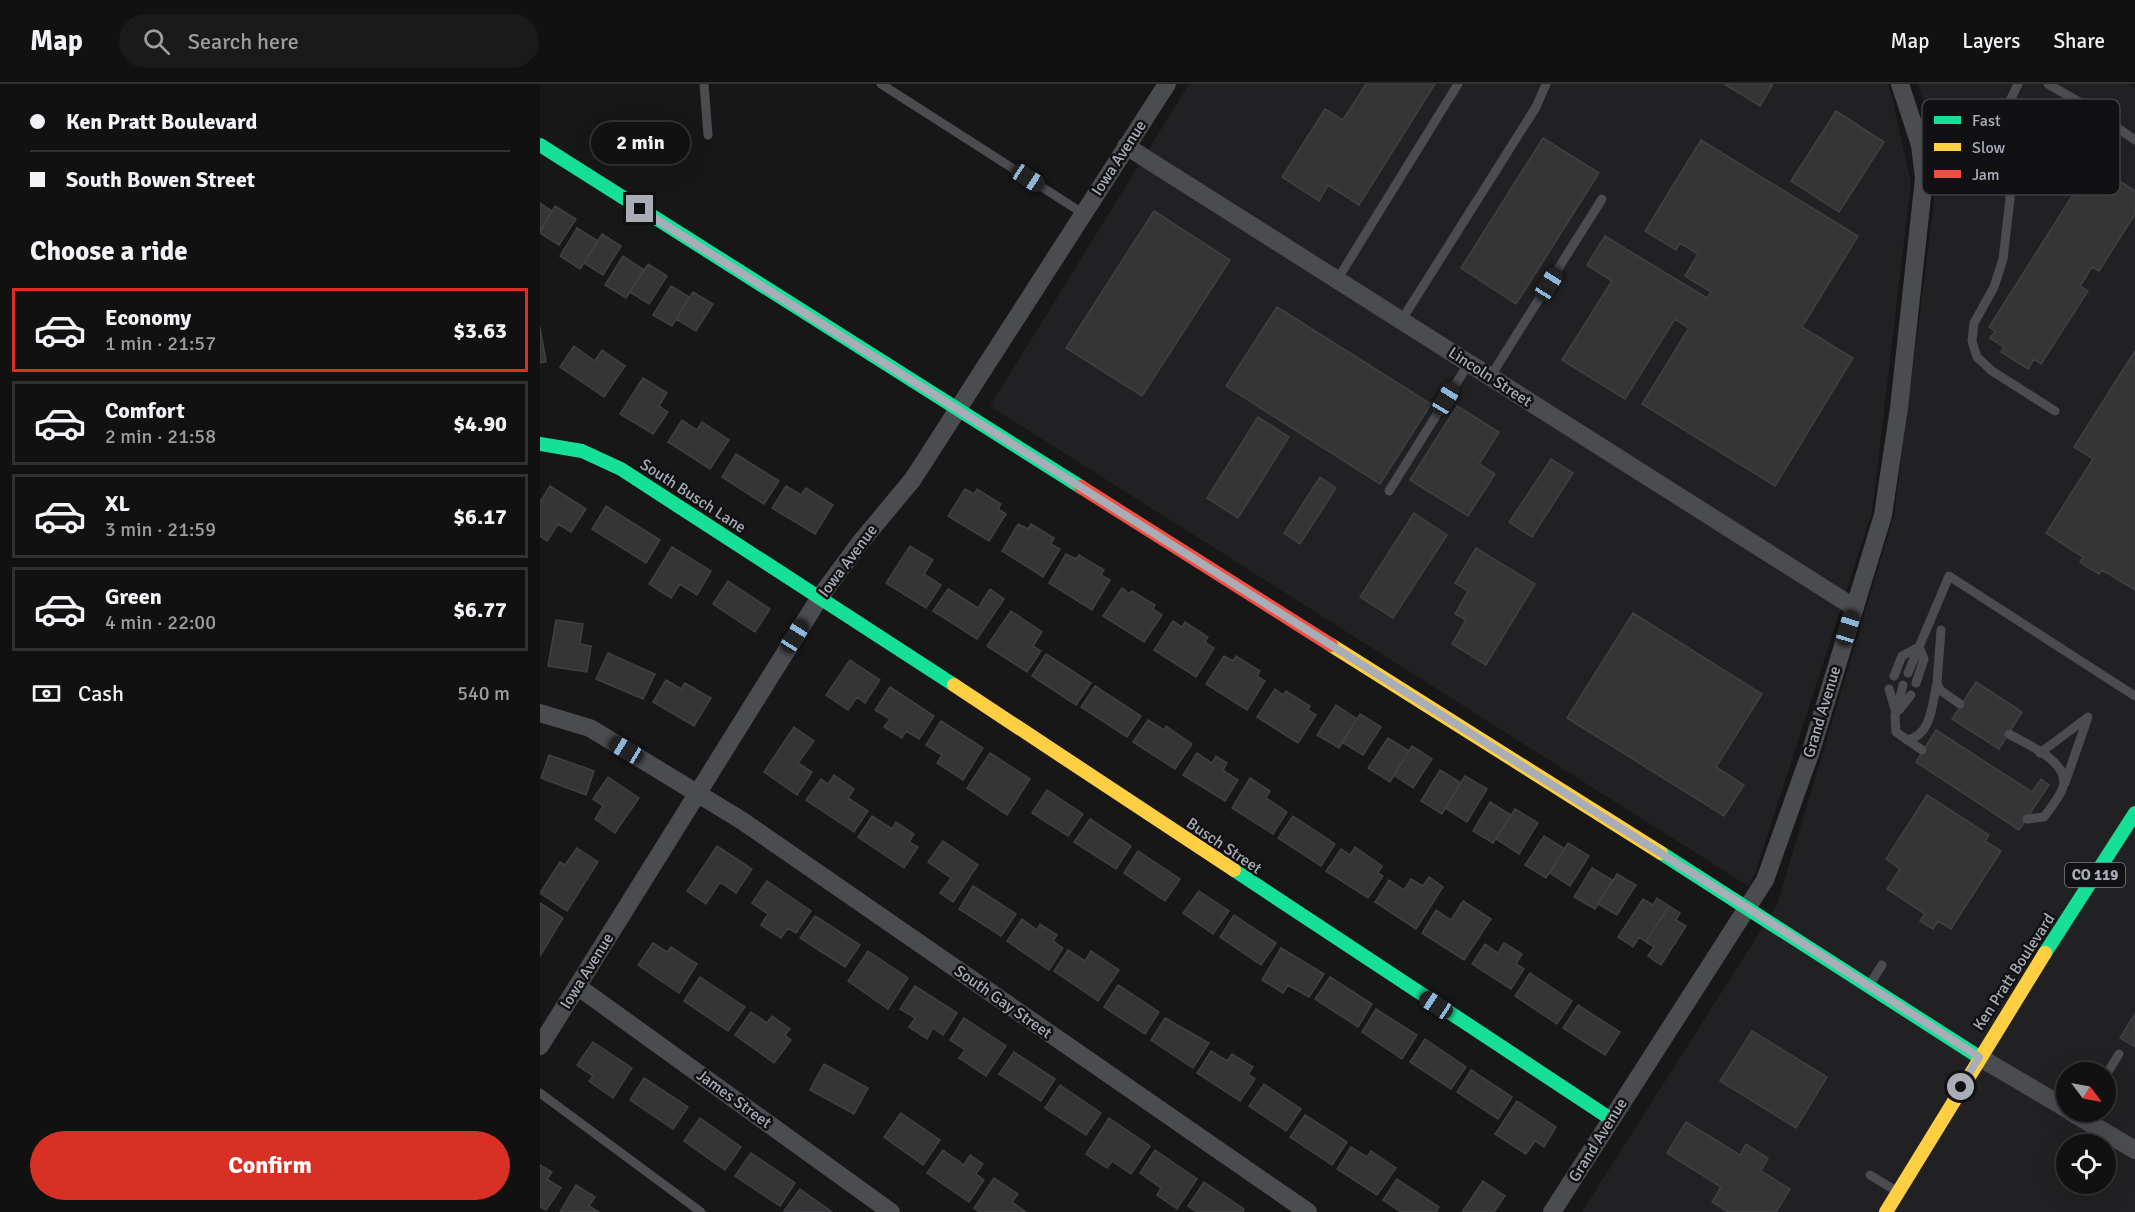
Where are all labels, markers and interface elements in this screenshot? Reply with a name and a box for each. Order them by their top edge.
search box [119,14,539,68]
text: Map [30,24,83,58]
icon: search [140,25,173,58]
text: Search here [188,28,299,55]
text: Map [1891,28,1929,54]
text: Layers [1962,28,2020,54]
text: Share [2053,28,2105,54]
legend [1922,99,2120,195]
text: Ken Pratt Boulevard [66,108,257,135]
text: Fast [1972,111,2001,131]
street label: Iowa Avenue [1087,117,1151,199]
callout: 2 min [591,122,690,164]
text: 2 min [616,130,665,155]
text: Slow [1972,138,2006,158]
car [1008,161,1048,195]
text: Jam [1972,165,2000,185]
text: South Bowen Street [66,166,255,193]
route end [626,195,653,222]
text: Choose a ride [30,235,188,268]
car [1532,264,1566,304]
icon: car [33,303,87,357]
text: Economy [105,304,191,331]
text: $3.63 [453,317,507,344]
text: 1 min · 21:57 [105,331,216,356]
street label: Lincoln Street [1444,343,1536,412]
car [1429,379,1463,419]
icon: car [33,396,87,450]
text: Comfort [105,397,185,424]
text: $4.90 [453,410,507,437]
text: 2 min · 21:58 [105,424,216,449]
street label: South Busch Lane [636,454,750,538]
icon: car [33,489,87,543]
text: XL [105,490,130,517]
text: $6.17 [453,503,507,530]
text: 3 min · 21:59 [105,517,216,542]
street label: Iowa Avenue [814,521,882,601]
icon: car [33,582,87,636]
text: Green [105,583,162,610]
text: $6.77 [453,596,507,623]
car [1834,608,1862,648]
text: 4 min · 22:00 [105,610,216,635]
car [778,616,812,656]
street label: Grand Avenue [1799,664,1845,760]
icon: cash [30,677,63,710]
text: Cash [78,680,124,707]
text: 540 m [457,681,510,706]
car [606,733,646,767]
street label: Busch Street [1182,813,1266,879]
road number: CO 119 [2065,863,2125,887]
street label: Ken Pratt Boulevard [1969,910,2059,1034]
street label: Iowa Avenue [556,929,618,1013]
street label: South Gay Street [950,961,1056,1043]
car [1416,988,1456,1022]
north arrow [2056,1062,2116,1122]
map controls [2056,1062,2116,1194]
street label: James Street [693,1065,776,1133]
route start [1947,1073,1974,1100]
street label: Grand Avenue [1564,1094,1632,1186]
button: Confirm [30,1131,510,1200]
button: locate [2056,1134,2116,1194]

